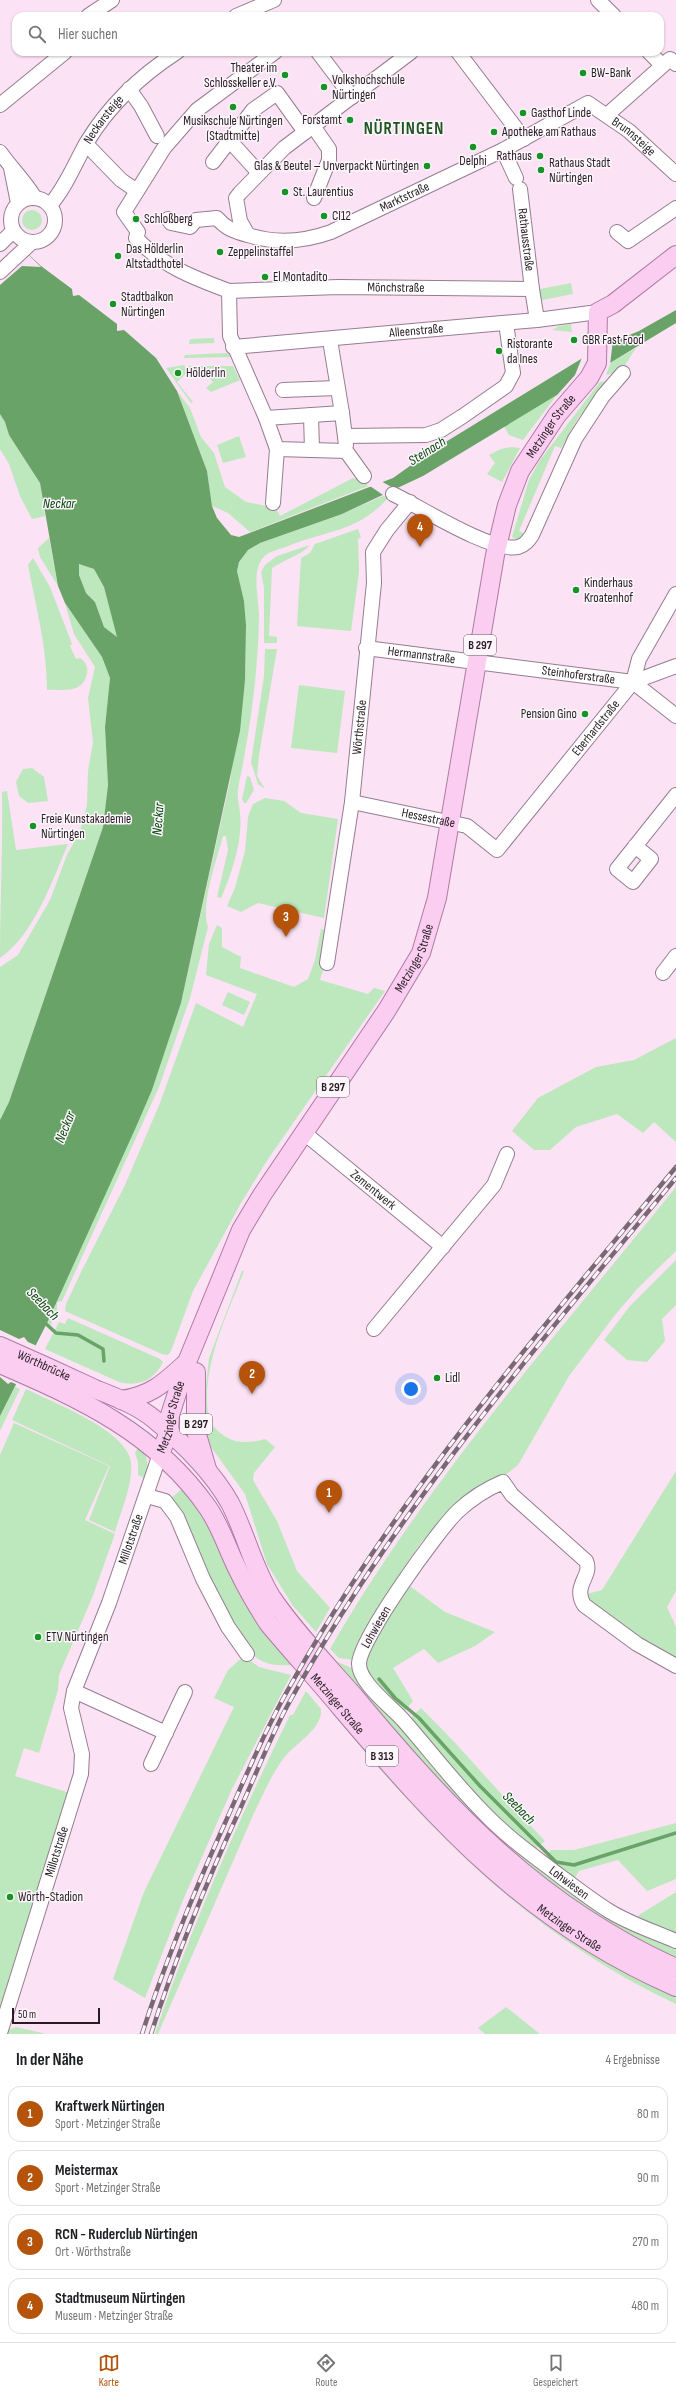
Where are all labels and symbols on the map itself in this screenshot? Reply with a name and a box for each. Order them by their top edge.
place label: Theater im Schlosskeller e.V. [204,60,277,91]
place label: BW-Bank [591,65,631,81]
marker: BW-Bank [578,68,588,78]
marker: Theater im Schlosskeller e.V. [280,70,290,80]
place label: Volkshochschule Nürtingen [332,72,405,103]
marker: Volkshochschule Nürtingen [319,82,329,92]
street label: Neckarsteige [80,92,127,147]
marker: Musikschule Nürtingen (Stadtmitte) [228,102,238,112]
place label: Gasthof Linde [531,105,591,121]
marker: Gasthof Linde [518,108,528,118]
place label: Forstamt [302,112,342,128]
place label: Musikschule Nürtingen (Stadtmitte) [183,113,283,144]
street label: Brunnsteige [609,114,659,159]
marker: Forstamt [345,115,355,125]
district label: NÜRTINGEN [364,118,444,139]
place label: Apotheke am Rathaus [501,124,597,140]
marker: Apotheke am Rathaus [489,127,499,137]
marker: Delphi [468,142,478,152]
place label: Rathaus [497,148,532,164]
marker: Rathaus [535,151,545,161]
place label: Delphi [459,153,487,169]
place label: Rathaus Stadt Nürtingen [549,155,610,186]
place label: Glas & Beutel – Unverpackt Nürtingen [254,158,419,174]
marker: Glas & Beutel – Unverpackt Nürtingen [422,161,432,171]
marker: Rathaus Stadt Nürtingen [536,165,546,175]
street label: Marktstraße [377,178,432,216]
place label: St. Laurentius [293,184,354,200]
marker: St. Laurentius [280,187,290,197]
street label: Rathausstraße [514,207,538,272]
place label: CI12 [332,208,351,224]
place label: Schloßberg [144,211,193,227]
marker: CI12 [319,211,329,221]
marker: Schloßberg [131,214,141,224]
place label: Das Hölderlin Altstadthotel [125,241,184,272]
place label: Zeppelinstaffel [228,244,293,260]
marker: Zeppelinstaffel [215,247,225,257]
marker: Das Hölderlin Altstadthotel [113,251,123,261]
place label: El Montadito [273,269,328,285]
marker: El Montadito [260,272,270,282]
street label: Mönchstraße [367,279,425,296]
place label: Stadtbalkon Nürtingen [121,289,173,320]
marker: Stadtbalkon Nürtingen [108,299,118,309]
street label: Alleenstraße [387,320,444,341]
place label: GBR Fast Food [582,332,644,348]
marker: GBR Fast Food [569,335,579,345]
place label: Ristorante da Ines [507,336,553,367]
marker: Ristorante da Ines [494,346,504,356]
place label: Hölderlin [186,365,225,381]
marker: Hölderlin [173,368,183,378]
street label: Metzinger Straße [523,391,579,461]
water label: Steinach [405,433,449,469]
water label: Neckar [43,495,76,512]
pin: 4 [407,514,433,547]
place label: Kinderhaus Kroatenhof [584,575,633,606]
marker: Kinderhaus Kroatenhof [571,585,581,595]
road number: B 297 [464,635,496,655]
street label: Hermannstraße [387,643,456,667]
street label: Steinhoferstraße [541,662,616,688]
street label: Eberhardstraße [568,697,623,759]
street label: Wörthstraße [349,699,370,755]
place label: Pension Gino [521,706,577,722]
marker: Pension Gino [580,709,590,719]
water label: Neckar [148,801,168,836]
street label: Hessestraße [400,805,457,831]
place label: Freie Kunstakademie Nürtingen [41,811,131,842]
marker: Freie Kunstakademie Nürtingen [28,821,38,831]
pin: 3 [273,904,299,937]
street label: Metzinger Straße [391,922,437,996]
road number: B 297 [317,1077,349,1097]
water label: Neckar [51,1108,79,1145]
street label: Zementwerk [347,1166,400,1213]
water label: Seebach [23,1284,63,1324]
street label: Wörthbrücke [15,1347,73,1384]
pin: 2 [239,1361,265,1394]
place label: Lidl [445,1370,460,1386]
marker: Lidl [432,1373,442,1383]
street label: Metzinger Straße [153,1379,188,1455]
your location [401,1379,421,1399]
road number: B 297 [180,1414,212,1434]
pin: 1 [316,1480,342,1513]
street label: Millotstraße [115,1512,147,1567]
street label: Lohwiesen [358,1603,394,1651]
place label: ETV Nürtingen [46,1629,108,1645]
marker: ETV Nürtingen [33,1632,43,1642]
street label: Metzinger Straße [307,1670,368,1738]
road number: B 313 [366,1746,398,1766]
water label: Seebach [499,1788,539,1828]
street label: Millotstraße [41,1824,72,1879]
street label: Lohwiesen [546,1863,592,1903]
place label: Wörth-Stadion [18,1889,83,1905]
marker: Wörth-Stadion [5,1892,15,1902]
street label: Metzinger Straße [534,1901,605,1955]
scale bar [12,2006,100,2025]

